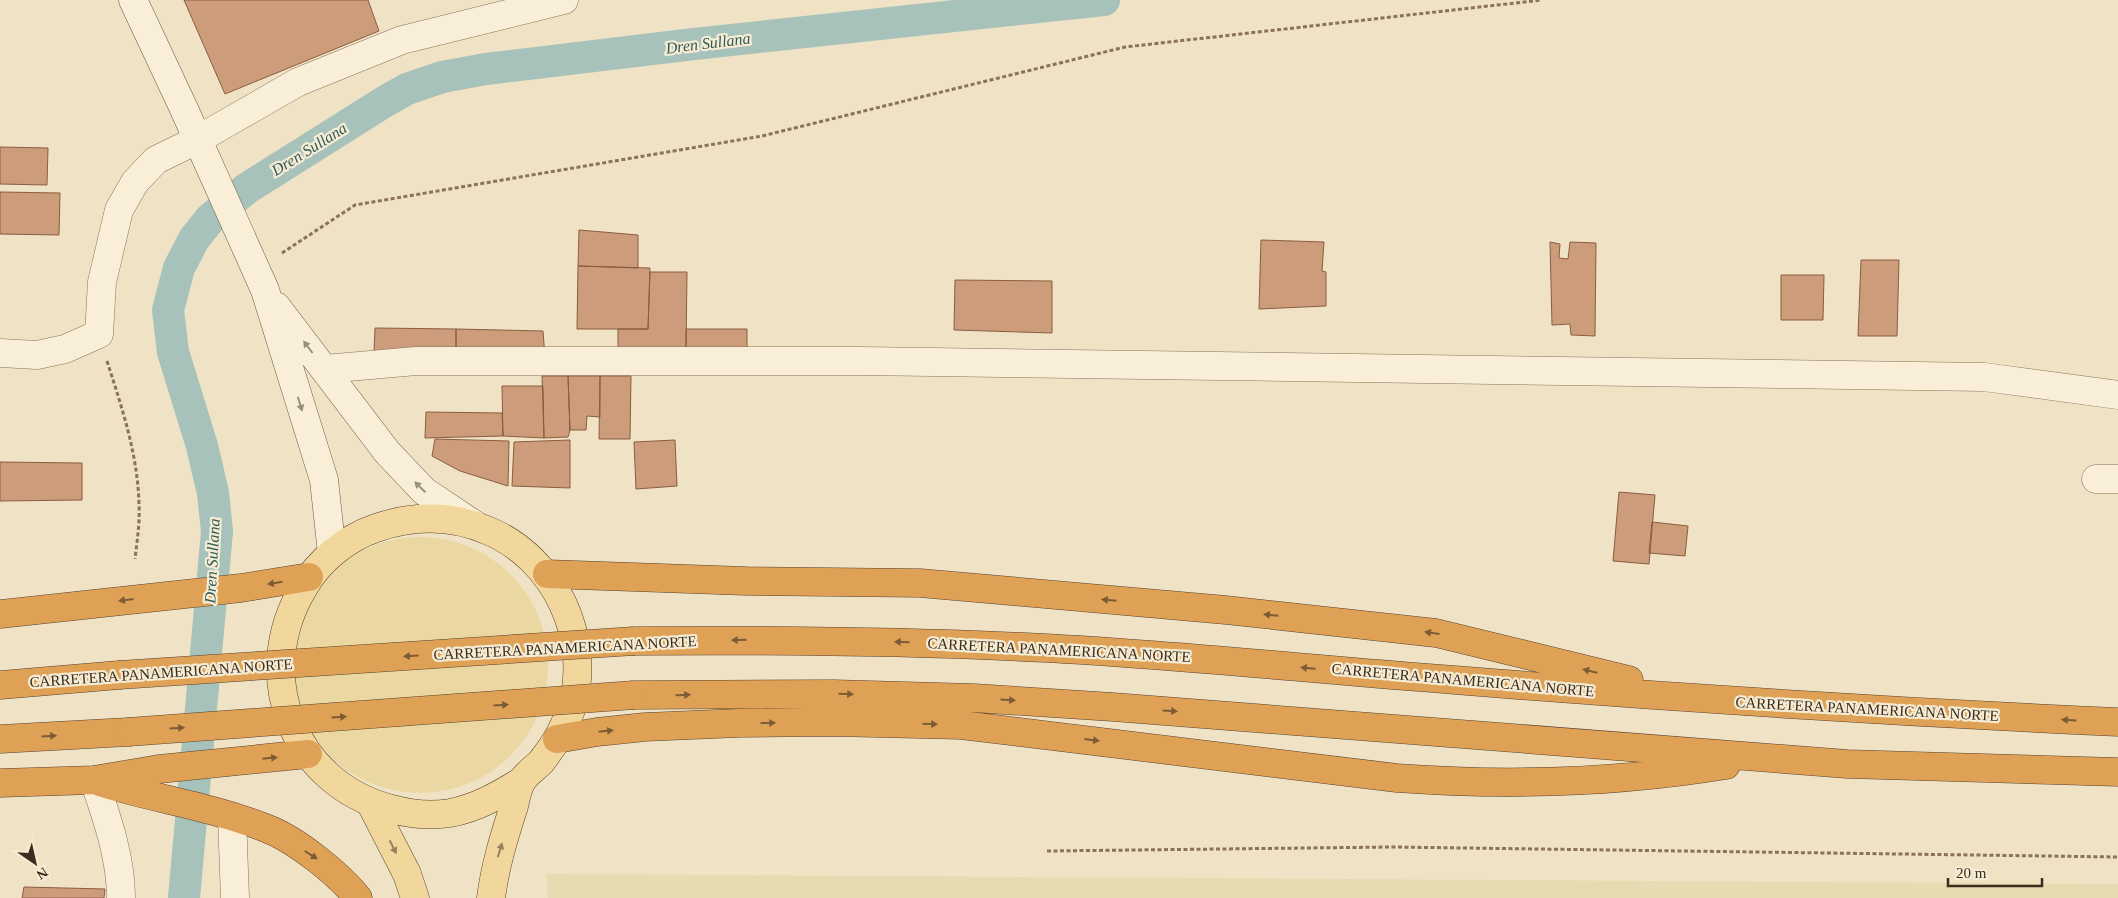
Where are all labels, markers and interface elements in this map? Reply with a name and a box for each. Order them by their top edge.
water label: Dren Sullana [664,29,751,57]
water label: Dren Sullana [268,119,350,179]
one-way arrow [302,341,313,354]
one-way arrow [297,396,304,411]
one-way arrow [415,481,427,493]
water label: Dren Sullana [201,518,223,605]
one-way arrow [267,579,283,587]
one-way arrow [1101,595,1117,603]
one-way arrow [118,596,134,604]
one-way arrow [1263,611,1279,619]
one-way arrow [1424,629,1440,637]
street label: CARRETERA PANAMERICANA NORTE [433,633,697,663]
street label: CARRETERA PANAMERICANA NORTE [927,635,1191,665]
one-way arrow [731,636,747,644]
one-way arrow [893,638,909,646]
one-way arrow [403,652,419,660]
street label: CARRETERA PANAMERICANA NORTE [29,656,293,690]
street label: CARRETERA PANAMERICANA NORTE [1331,661,1595,699]
one-way arrow [1300,664,1316,672]
one-way arrow [1583,667,1598,675]
one-way arrow [675,690,691,698]
one-way arrow [838,691,854,699]
street label: CARRETERA PANAMERICANA NORTE [1735,694,1999,724]
one-way arrow [1000,697,1016,705]
one-way arrow [494,701,510,709]
one-way arrow [1163,707,1179,715]
one-way arrow [331,712,347,720]
one-way arrow [2061,716,2077,724]
one-way arrow [760,719,776,727]
one-way arrow [923,720,939,728]
one-way arrow [169,724,185,732]
one-way arrow [598,727,614,735]
one-way arrow [41,732,57,740]
one-way arrow [1084,736,1100,744]
one-way arrow [262,754,278,762]
north arrow [10,838,60,888]
one-way arrow [389,840,397,854]
one-way arrow [497,843,504,858]
one-way arrow [305,850,318,860]
scale bar [1948,856,2042,888]
text: N [34,864,50,882]
text: 20 m [1956,865,1987,881]

